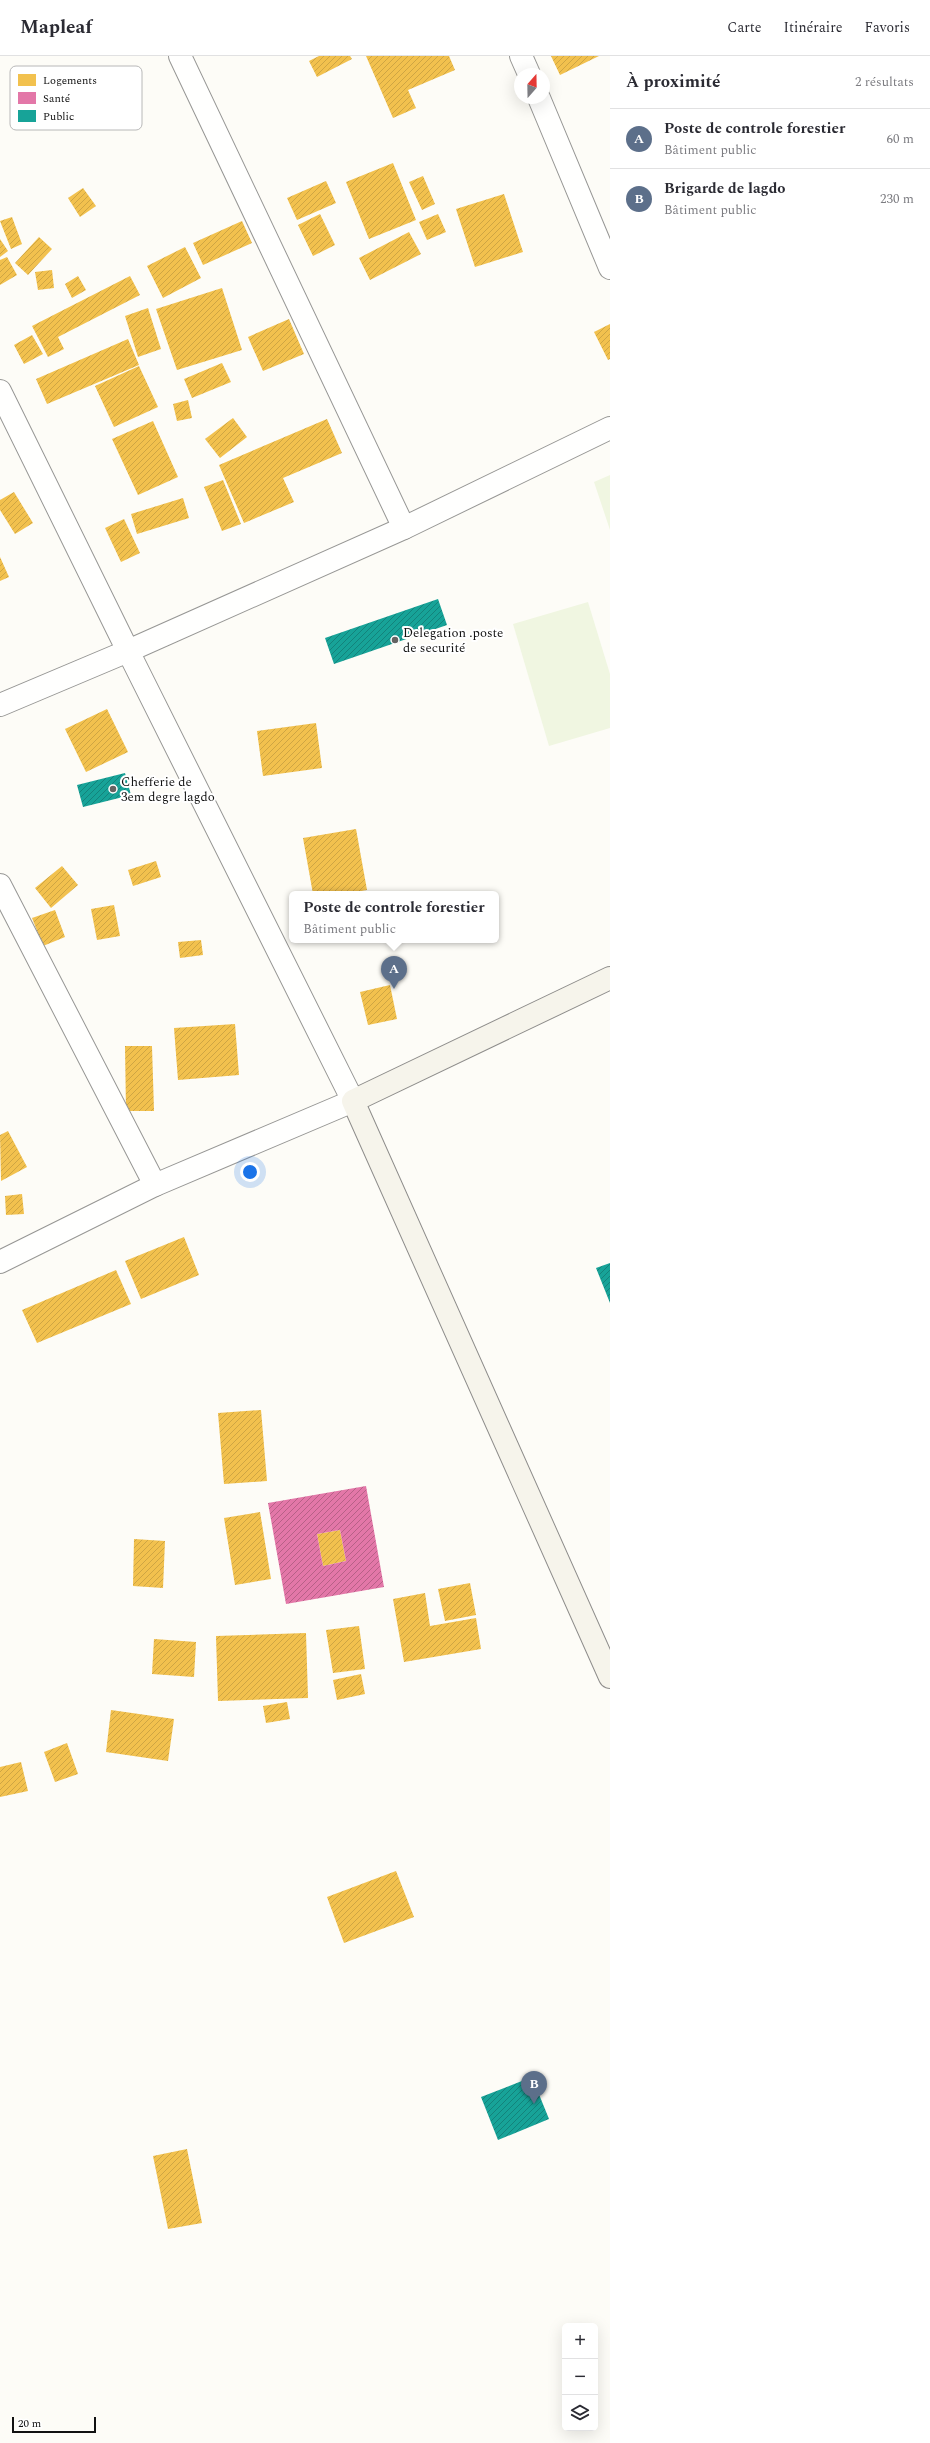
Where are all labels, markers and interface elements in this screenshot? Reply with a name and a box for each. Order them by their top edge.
text: Mapleaf [20,13,92,42]
text: Carte [727,17,762,38]
text: Itinéraire [784,17,843,38]
text: Favoris [865,17,910,38]
legend [10,66,142,130]
north arrow [514,68,550,104]
text: À proximité [626,69,721,95]
text: Logements [43,72,97,89]
text: 2 résultats [855,72,914,92]
text: Santé [43,90,70,107]
text: Public [43,108,74,125]
text: Poste de controle forestier [664,117,845,140]
text: A [634,129,644,149]
text: 60 m [887,129,914,149]
text: Bâtiment public [664,140,757,160]
text: Brigarde de lagdo [664,177,786,200]
text: B [634,189,644,209]
text: 230 m [880,189,914,209]
text: Bâtiment public [664,200,757,220]
place label: Delegation .poste de securité [403,623,503,658]
marker: Delegation .poste de securité [390,635,400,645]
place label: Chefferie de 3em degre lagdo [121,772,215,807]
marker: Chefferie de 3em degre lagdo [108,784,118,794]
popup [289,891,499,943]
text: Poste de controle forestier [303,896,485,919]
text: Bâtiment public [303,919,396,939]
pin: A [381,956,407,989]
your location [240,1162,260,1182]
pin: B [521,2071,547,2104]
map controls [562,2323,598,2431]
button: + [562,2323,598,2359]
button: − [562,2359,598,2395]
button: layers [562,2395,598,2431]
scale bar [12,2415,96,2434]
text: 20 m [18,2415,41,2432]

